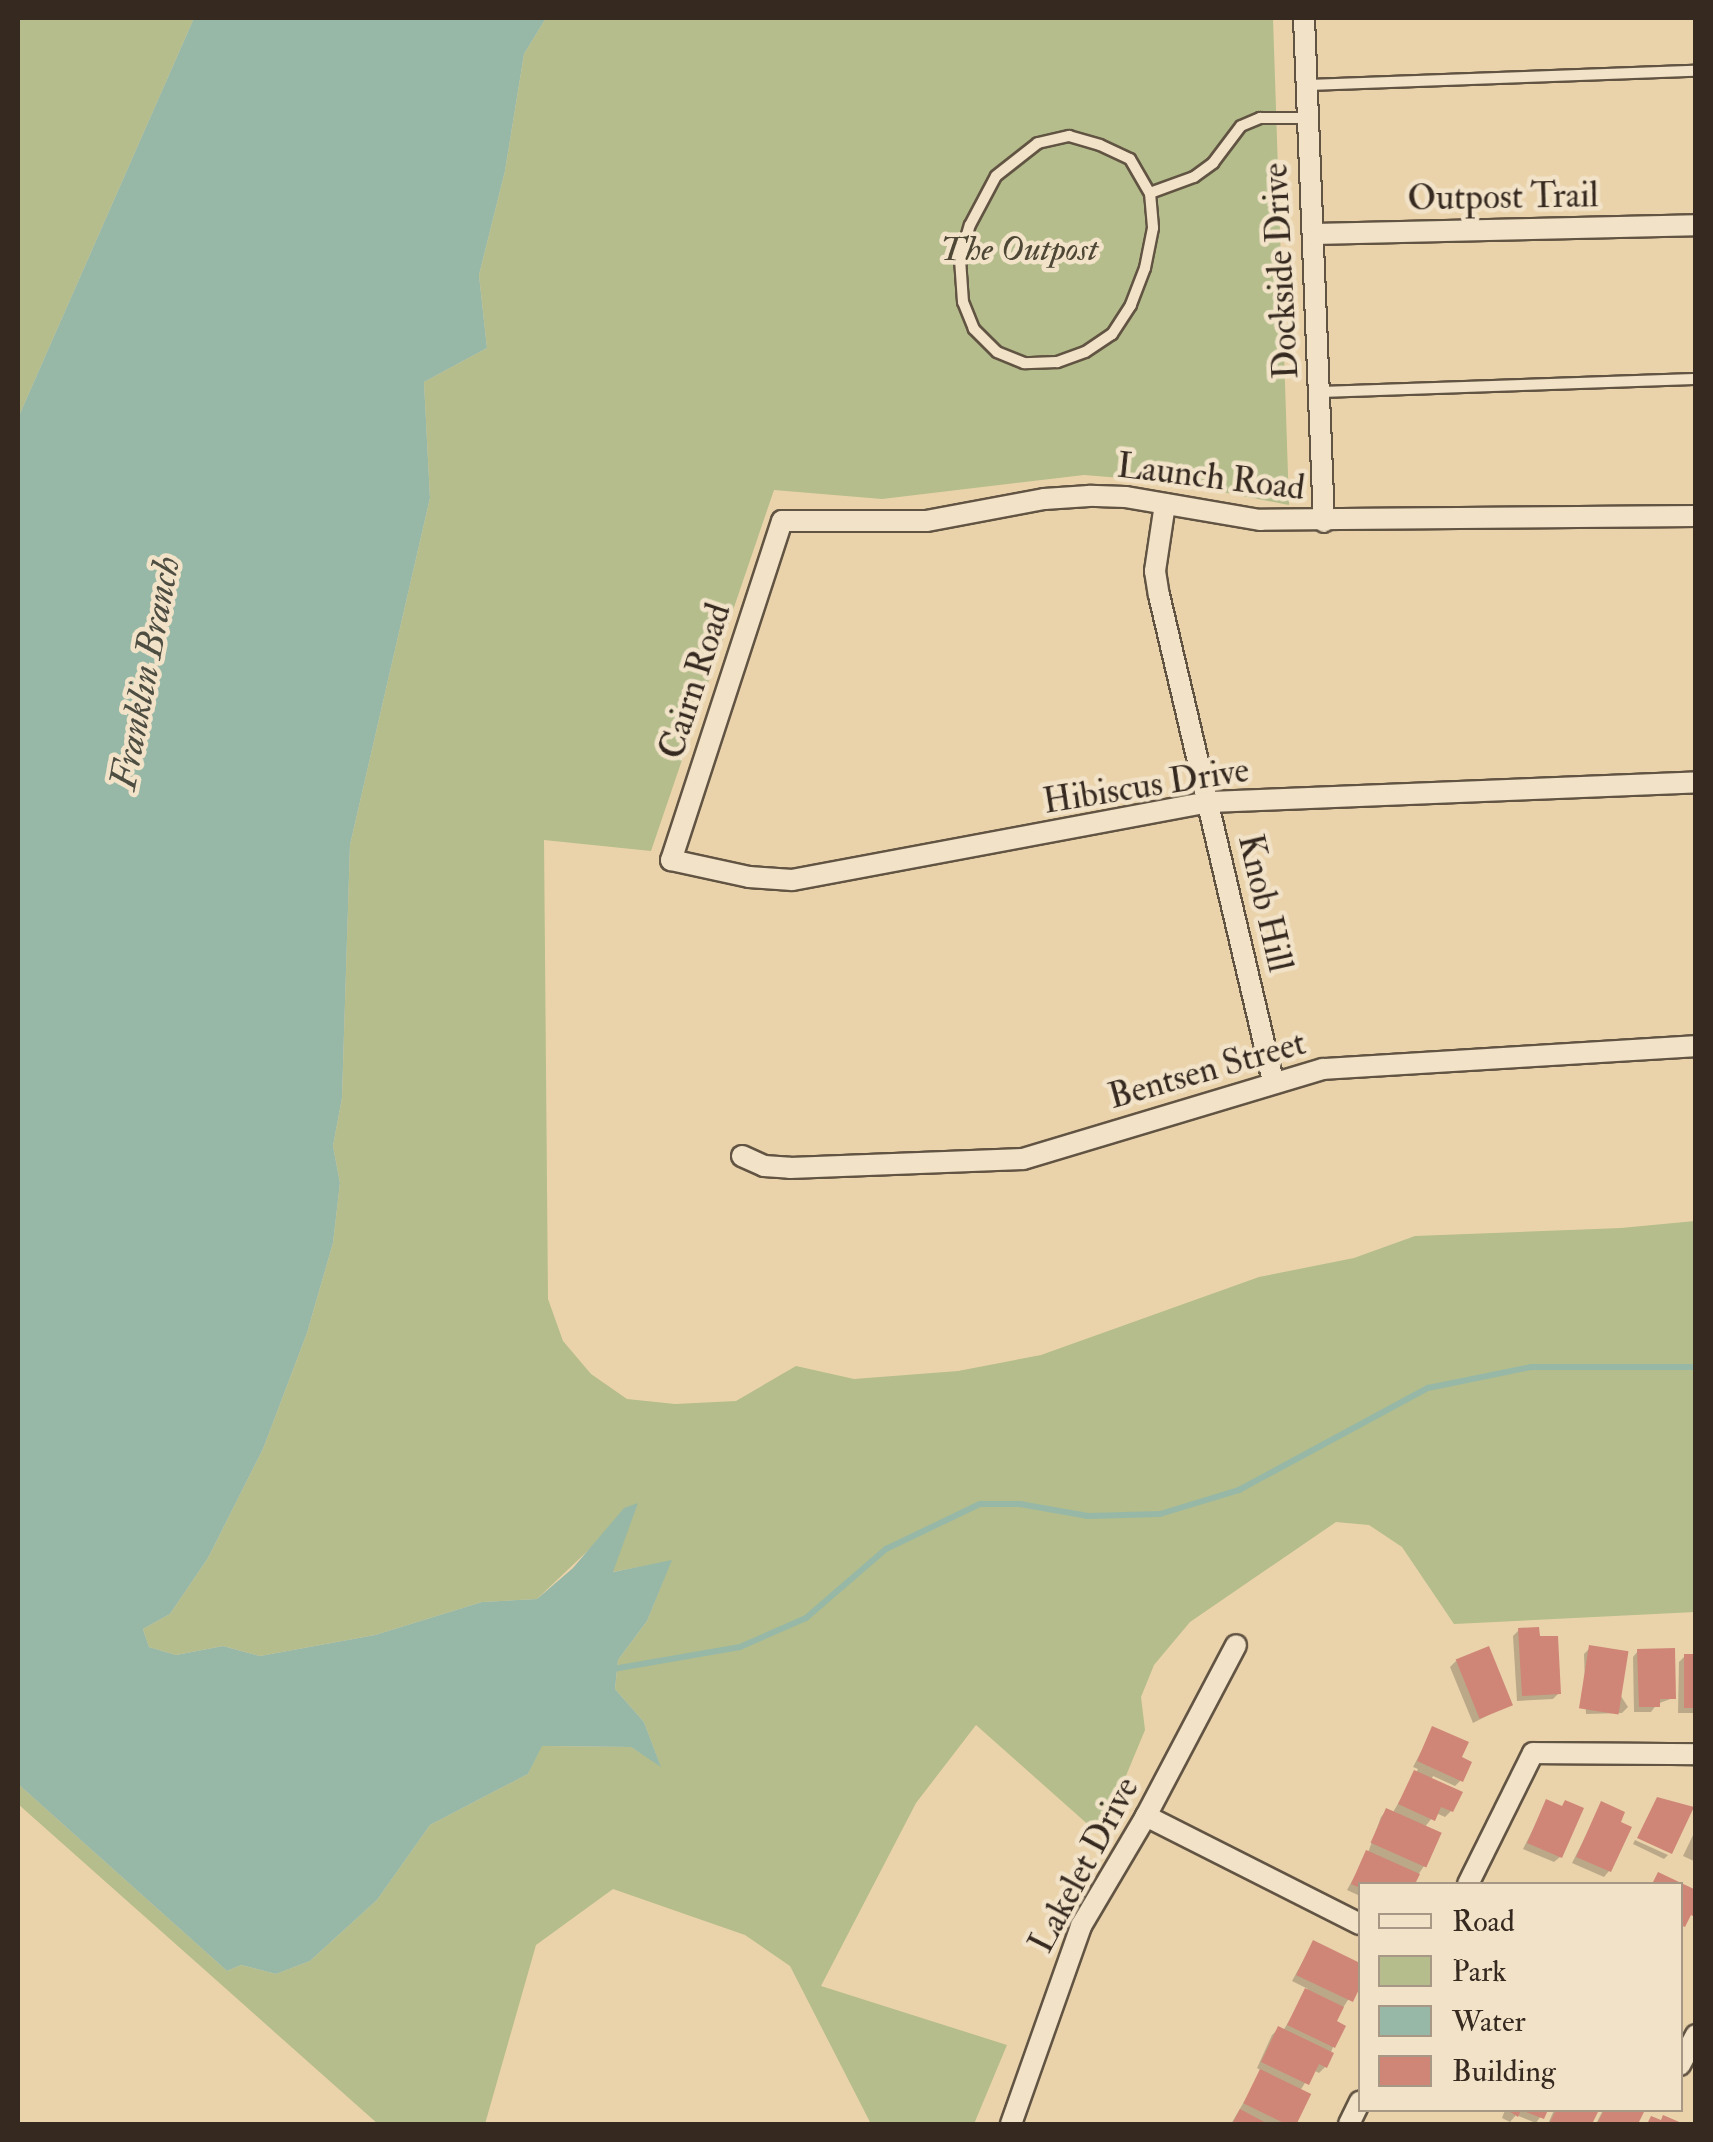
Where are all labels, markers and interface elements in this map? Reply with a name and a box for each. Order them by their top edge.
street label: Dockside Drive [1254,162,1308,380]
street label: Outpost Trail [1407,174,1599,220]
park label: The Outpost [940,228,1098,270]
street label: Launch Road [1115,445,1307,509]
water label: Franklin Branch [101,553,191,793]
street label: Cairn Road [650,598,740,764]
street label: Hibiscus Drive [1040,749,1252,823]
street label: Knob Hill [1229,830,1301,976]
street label: Bentsen Street [1104,1022,1310,1118]
street label: Lakelet Drive [1020,1770,1148,1960]
legend [1358,1882,1683,2112]
text: Road [1452,1903,1515,1940]
text: Park [1452,1953,1507,1990]
text: Water [1452,2003,1526,2040]
text: Building [1452,2053,1556,2090]

